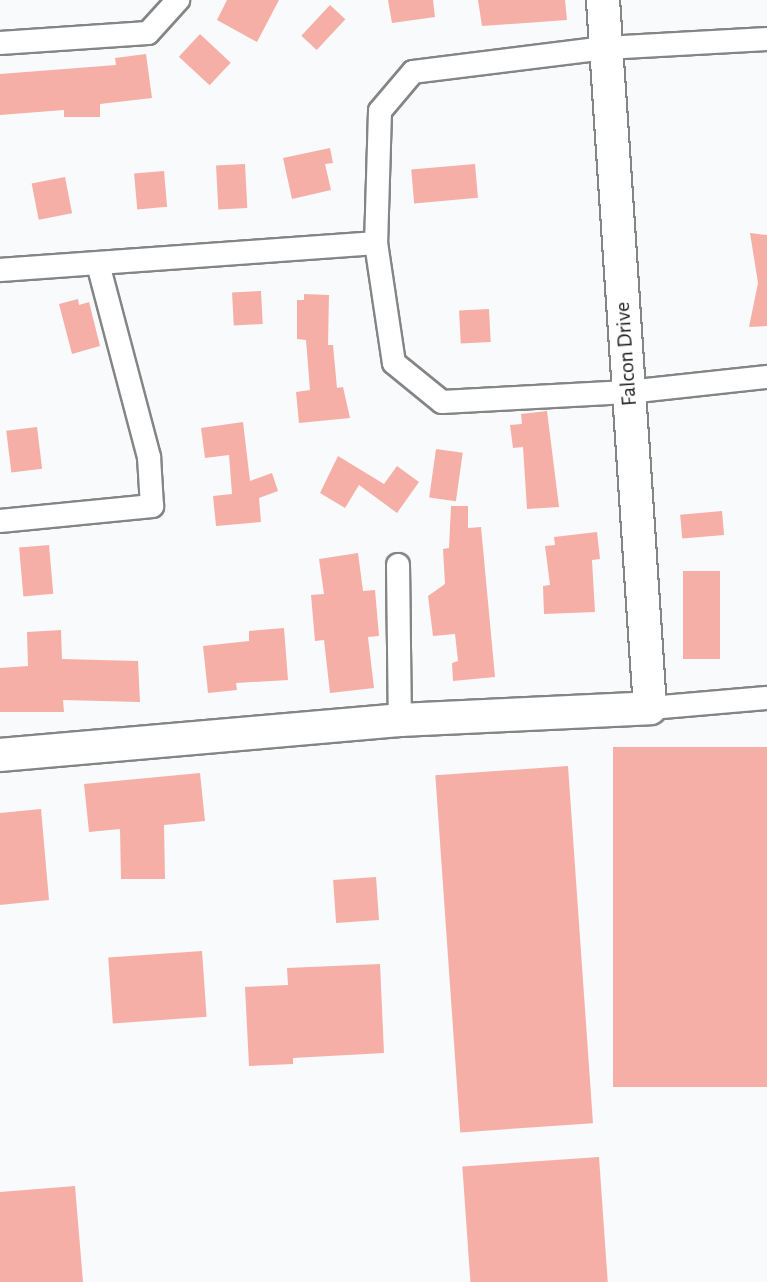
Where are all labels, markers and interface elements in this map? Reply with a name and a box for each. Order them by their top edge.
street label: Falcon Drive [609,301,643,407]

